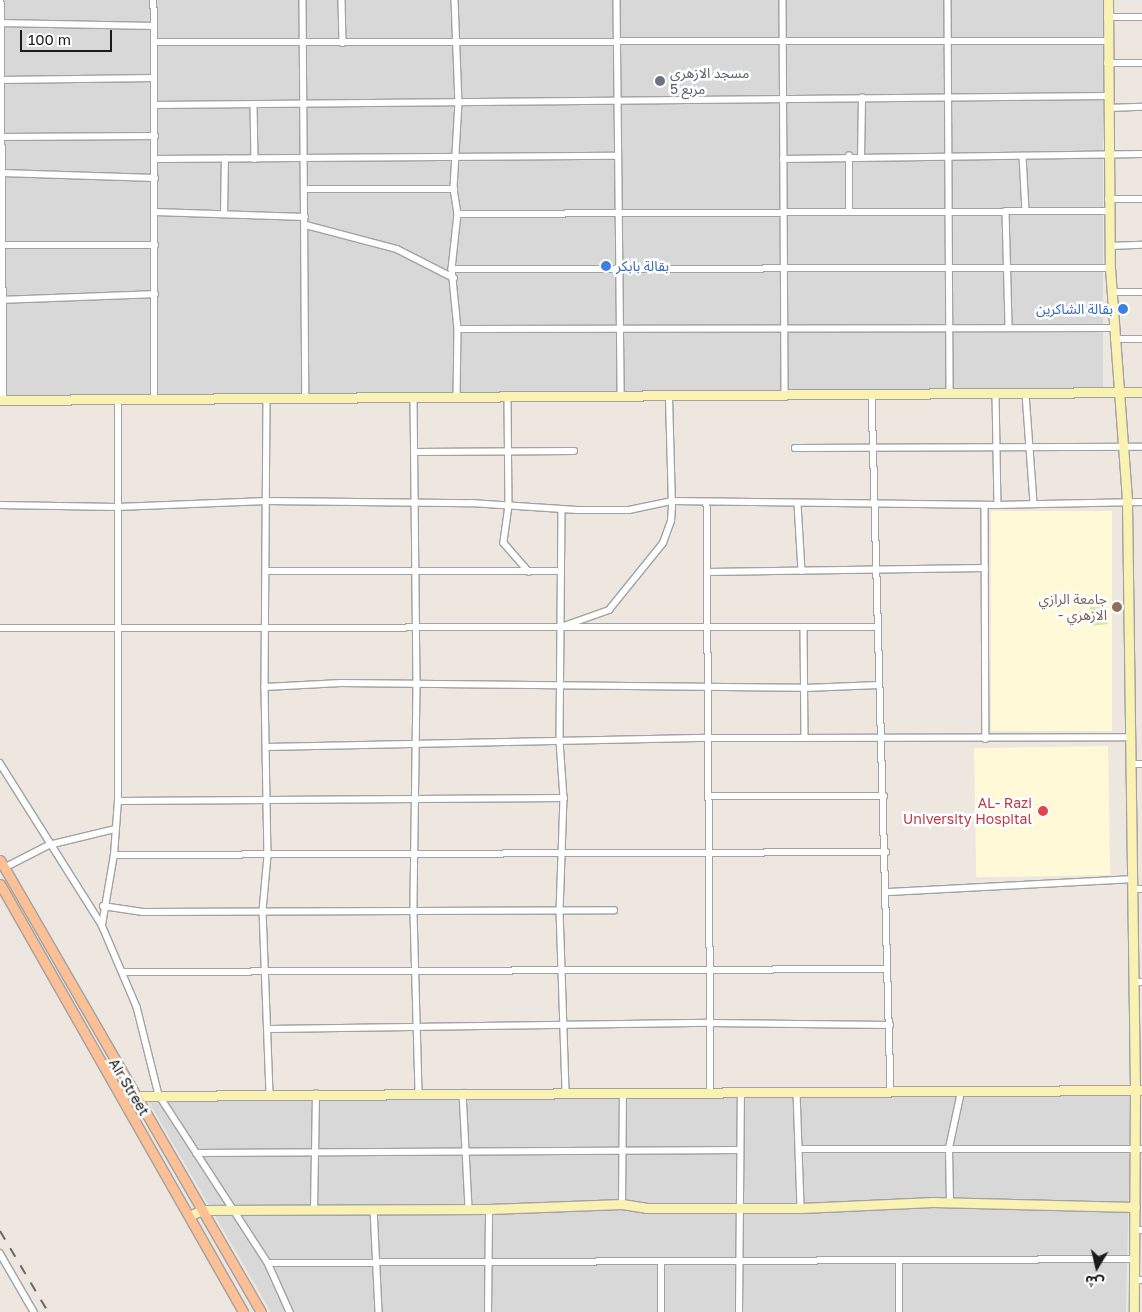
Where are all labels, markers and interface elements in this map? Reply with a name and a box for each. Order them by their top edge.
scale bar [22,20,115,52]
text: 100 m [28,30,71,48]
place label: مسجد الازهري مربع 5 [670,65,749,98]
marker: مسجد الازهري مربع 5 [654,75,666,87]
place label: بقالة بابكر [616,258,669,274]
marker: بقالة بابكر [600,260,612,272]
place label: بقالة الشاكرين [1036,301,1113,317]
marker: بقالة الشاكرين [1117,303,1129,315]
place label: جامعة الرازي - الازهري [1038,591,1107,624]
marker: جامعة الرازي - الازهري [1111,601,1123,613]
place label: AL- Razi University Hospital [903,795,1032,828]
marker: AL- Razi University Hospital [1036,804,1050,818]
street label: Air Street [105,1055,153,1119]
north arrow [1072,1242,1122,1292]
text: ش [1084,1272,1105,1292]

